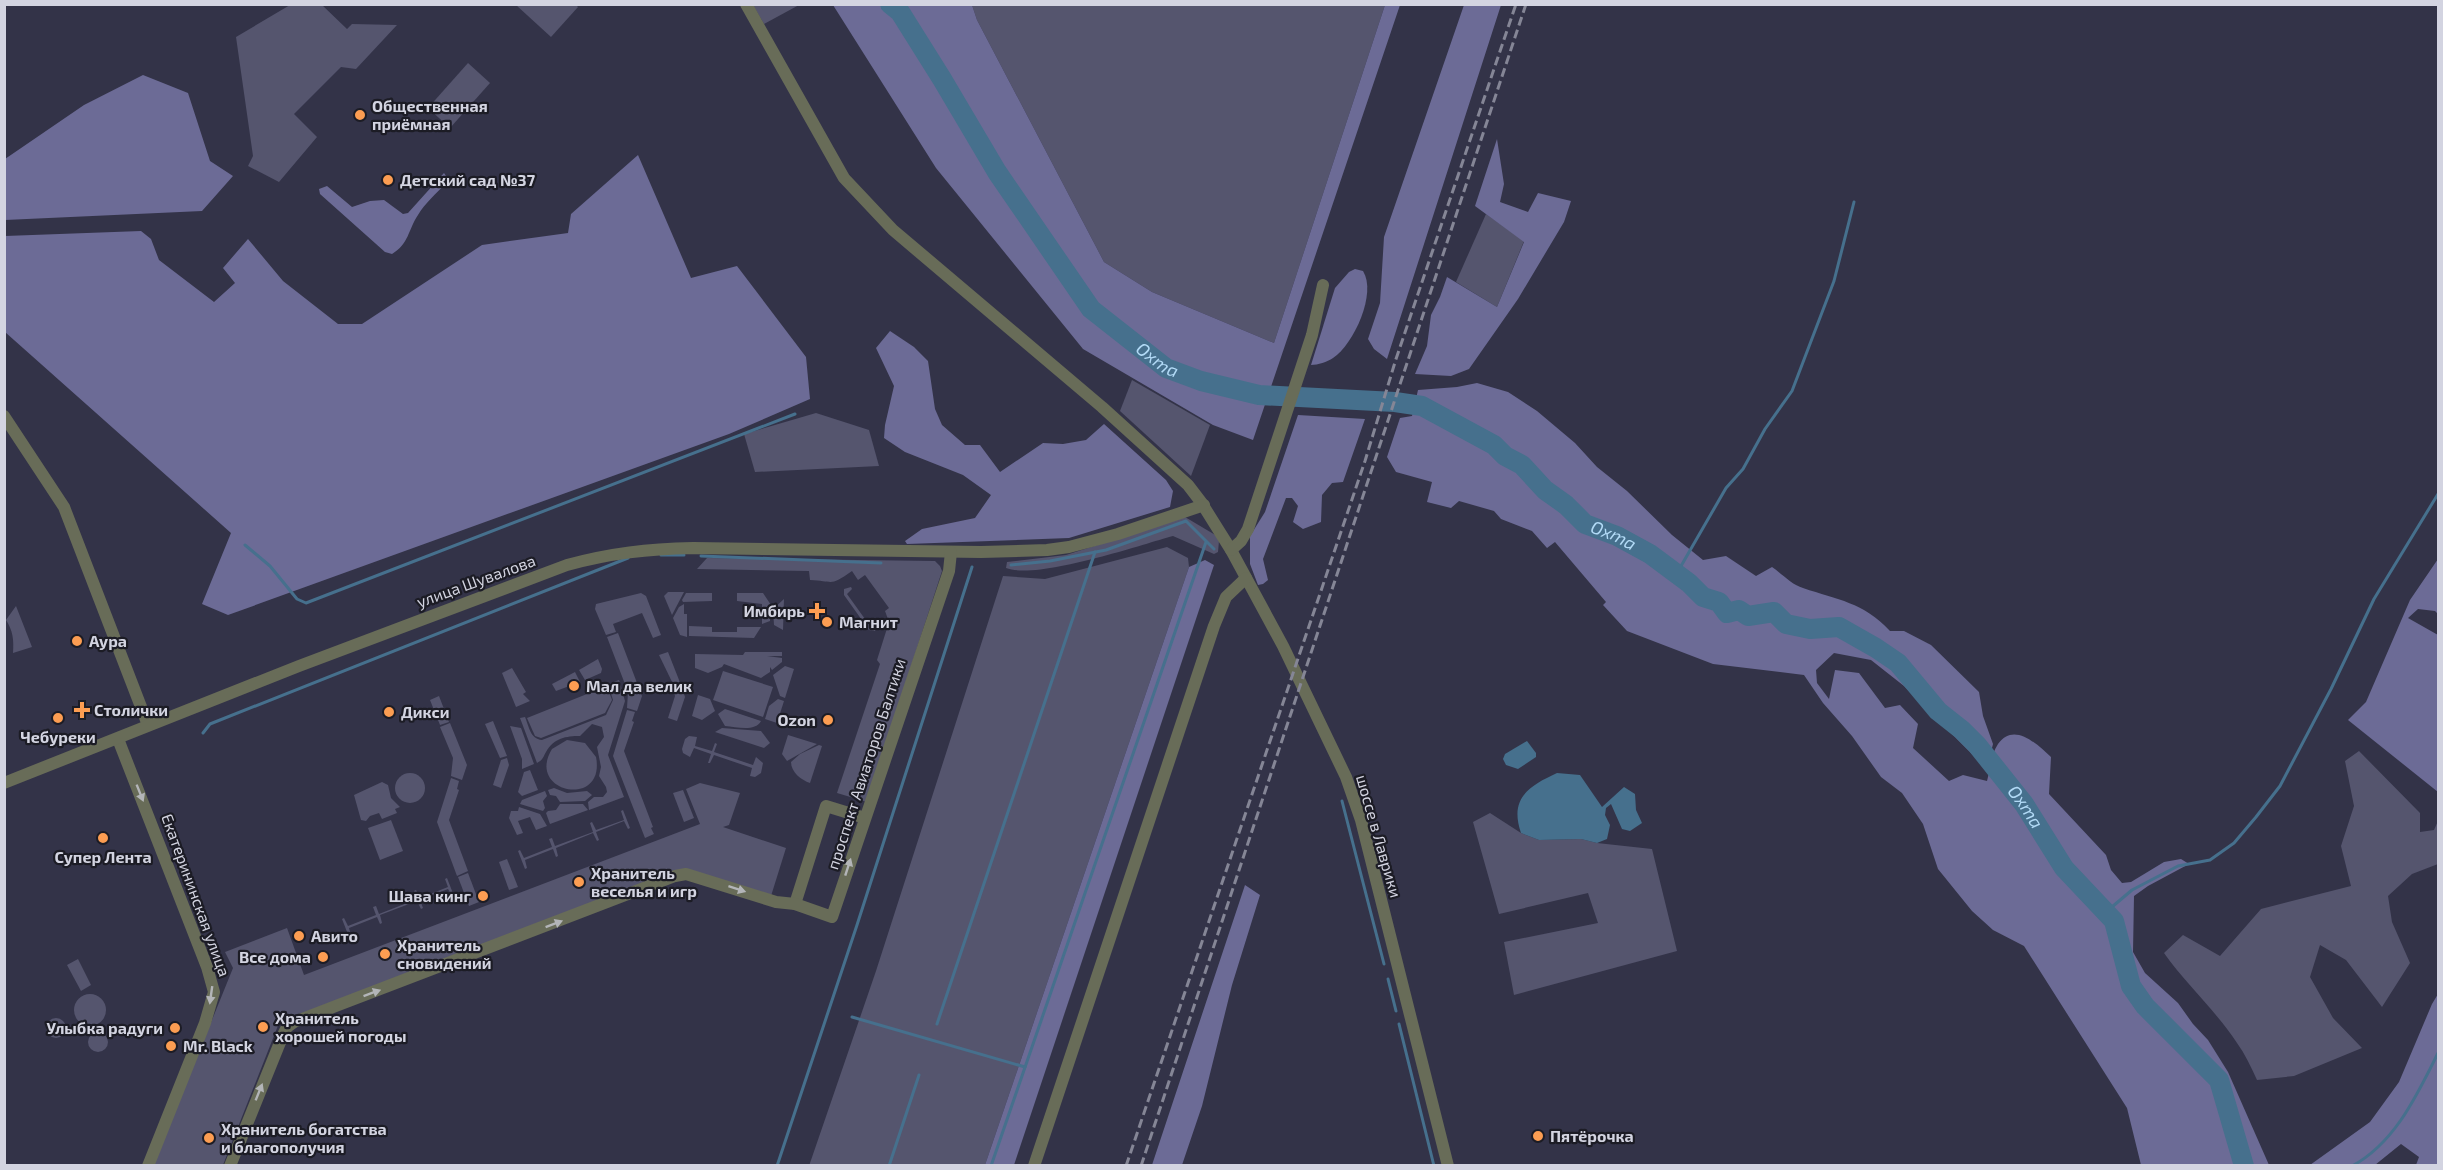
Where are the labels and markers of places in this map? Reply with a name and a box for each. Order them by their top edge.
place label: Общественная приёмная [372,96,488,133]
marker: Общественная приёмная [353,108,367,122]
place label: Детский сад №37 [400,170,536,189]
marker: Детский сад №37 [381,173,395,187]
place label: Имбирь [743,601,805,620]
marker: Имбирь [810,604,824,618]
place label: Магнит [839,612,898,631]
marker: Магнит [820,615,834,629]
place label: Аура [89,631,127,650]
marker: Аура [70,634,84,648]
place label: Мал да велик [586,676,692,695]
marker: Мал да велик [567,679,581,693]
place label: Столички [94,700,168,719]
place label: Дикси [401,702,449,721]
marker: Столички [75,703,89,717]
marker: Дикси [382,705,396,719]
place label: Ozon [778,710,816,729]
marker: Чебуреки [51,711,65,725]
marker: Ozon [821,713,835,727]
place label: Чебуреки [20,727,96,746]
marker: Супер Лента [96,831,110,845]
place label: Супер Лента [54,847,152,866]
place label: Хранитель веселья и игр [591,863,697,900]
marker: Хранитель веселья и игр [572,875,586,889]
place label: Шава кинг [388,886,472,905]
marker: Шава кинг [476,889,490,903]
place label: Авито [311,926,358,945]
marker: Авито [292,929,306,943]
place label: Хранитель сновидений [397,935,492,972]
place label: Все дома [239,947,311,966]
marker: Хранитель сновидений [378,947,392,961]
marker: Все дома [316,950,330,964]
place label: Хранитель хорошей погоды [275,1008,406,1045]
place label: Улыбка радуги [47,1018,163,1037]
marker: Хранитель хорошей погоды [256,1020,270,1034]
marker: Улыбка радуги [168,1021,182,1035]
place label: Mr. Black [183,1036,253,1055]
marker: Mr. Black [164,1039,178,1053]
place label: Хранитель богатства и благополучия [221,1119,387,1156]
place label: Пятёрочка [1550,1126,1634,1145]
marker: Пятёрочка [1531,1129,1545,1143]
marker: Хранитель богатства и благополучия [202,1131,216,1145]

